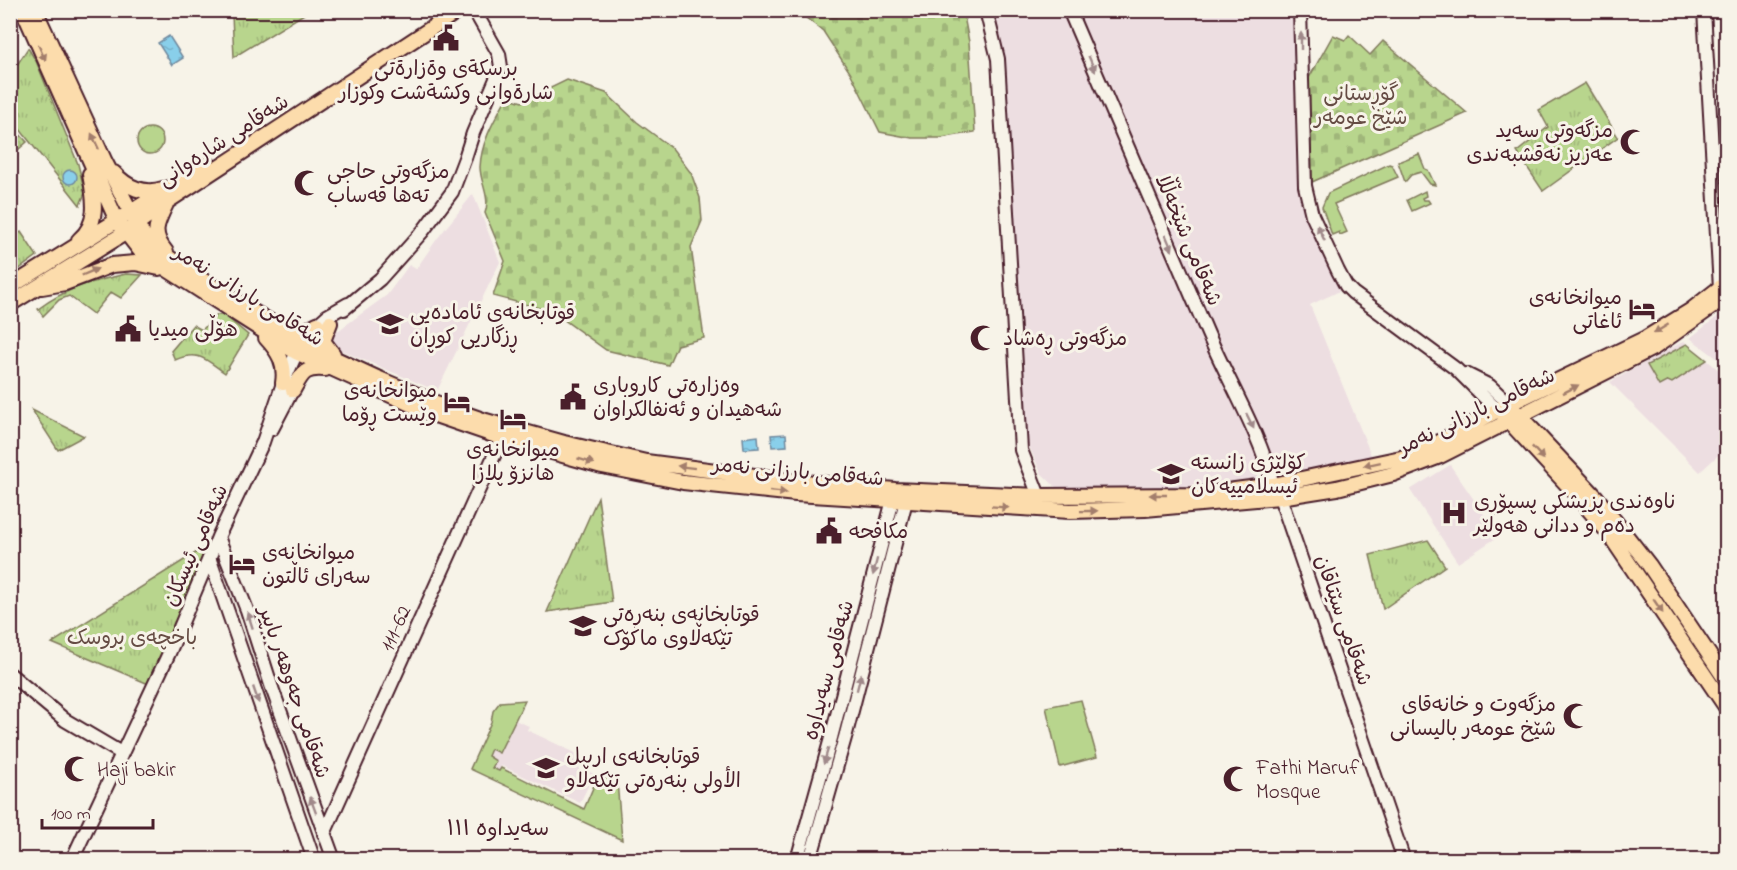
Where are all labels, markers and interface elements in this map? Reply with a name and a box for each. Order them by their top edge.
public building icon: برسكةی وةزارةتی شارةوانی وكشةشت وكوزار [431,23,461,53]
one-way arrow [1296,32,1306,51]
one-way arrow [37,44,46,61]
place label: برسكةی وةزارةتی شارةوانی وكشةشت وكوزار [337,55,553,109]
one-way arrow [1087,56,1097,74]
park label: گۆڕستانی شێخ عومەر [1312,80,1408,134]
street label: شەقامی شارەوانی [153,88,296,195]
place label: مزگەوتی سەید عەزیز نەقشبەندی [1466,117,1613,171]
mosque icon: مزگەوتی سەید عەزیز نەقشبەندی [1618,127,1648,157]
one-way arrow [91,133,100,150]
place label: مزگەوتی حاجی تەها قەساب [327,158,450,212]
mosque icon: مزگەوتی حاجی تەها قەساب [292,168,322,198]
street label: شەقامی شێخەڵڵا [1146,169,1231,311]
one-way arrow [1316,225,1325,242]
one-way arrow [1164,235,1174,253]
street label: شەقامی بارزانی نەمر [165,237,329,355]
one-way arrow [81,268,98,277]
place label: میوانخانەی ئاغاتی [1529,284,1622,338]
hotel icon: میوانخانەی ئاغاتی [1627,294,1657,324]
place label: قوتابخانەی ئامادەیی ڕزگاریی کوڕان [410,299,575,353]
school or university icon: قوتابخانەی ئامادەیی ڕزگاریی کوڕان [375,309,405,339]
public building icon: هۆڵی میدیا [113,314,143,344]
place label: هۆڵی میدیا [148,314,238,346]
mosque icon: مزگەوتی ڕەشاد [968,323,998,353]
one-way arrow [1653,323,1669,334]
place label: مزگەوتی ڕەشاد [1003,325,1127,355]
street label: شەقامی بارزانی نەمر [1391,362,1561,465]
place label: وەزارەتی کاروباری شەهیدان و ئەنفالکراوان [593,372,782,426]
place label: میوانخانەی وێست ڕۆما [342,377,437,431]
public building icon: وەزارەتی کاروباری شەهیدان و ئەنفالکراوان [558,382,588,412]
one-way arrow [1563,384,1580,393]
hotel icon: میوانخانەی وێست ڕۆما [442,387,472,417]
hotel icon: میوانخانەی هانزۆ پلازا [498,404,528,434]
one-way arrow [1245,412,1254,429]
place label: میوانخانەی هانزۆ پلازا [466,436,560,490]
one-way arrow [1531,445,1544,460]
place label: کۆلێژی زانستە ئیسلامییەکان [1191,449,1306,503]
street label: شەقامی بارزانی نەمر [709,450,885,495]
one-way arrow [577,457,595,466]
school or university icon: کۆلێژی زانستە ئیسلامییەکان [1156,459,1186,489]
one-way arrow [1362,460,1381,469]
one-way arrow [676,462,695,472]
street label: شەقامی ئیسکان [157,480,237,612]
one-way arrow [769,487,788,497]
place label: ناوەندی پزیشکی پسپۆڕی دەم و ددانی هەولێر [1472,488,1675,542]
one-way arrow [1149,491,1168,500]
hospital icon: ناوەندی پزیشکی پسپۆڕی دەم و ددانی هەولێر [1439,498,1469,528]
one-way arrow [990,502,1009,511]
one-way arrow [1080,506,1099,515]
public building icon: مکافحە [814,516,844,546]
place label: مکافحە [849,518,908,548]
place label: میوانخانەی سەرای ئاڵتون [262,539,371,593]
hotel icon: میوانخانەی سەرای ئاڵتون [227,549,257,579]
street label: شەقامی سێتاقان [1306,551,1379,690]
one-way arrow [870,558,880,577]
street label: شەقامی سەیداوە [797,597,863,744]
one-way arrow [1652,598,1664,614]
street label: شەقامی جەوهەر باپیر [249,600,337,783]
street label: 111-62 [373,601,420,657]
place label: قوتابخانەی بنەڕەتی تێکەڵاوی ماکۆک [603,601,760,655]
one-way arrow [245,611,254,629]
school or university icon: قوتابخانەی بنەڕەتی تێکەڵاوی ماکۆک [568,611,598,641]
park label: باخچەی بروسک [67,624,197,654]
one-way arrow [855,673,865,691]
one-way arrow [252,686,262,704]
place label: مزگەوت و خانەقای شێخ عومەر بالیسانی [1390,691,1556,745]
mosque icon: مزگەوت و خانەقای شێخ عومەر بالیسانی [1561,701,1591,731]
place label: قوتابخانەى اربيل الأولى بنەرەتی تێکەڵاو [564,743,741,797]
one-way arrow [821,747,831,765]
school or university icon: قوتابخانەى اربيل الأولى بنەرەتی تێکەڵاو [531,753,561,783]
mosque icon: Haji bakir [62,754,92,784]
place label: Fathi Maruf Mosque [1255,754,1360,808]
place label: Haji bakir [97,756,176,786]
mosque icon: Fathi Maruf Mosque [1221,764,1251,794]
scale bar [42,792,153,830]
one-way arrow [308,796,318,814]
text: 100 m [51,802,91,828]
district label: سەیداوە ١١١ [447,814,549,846]

